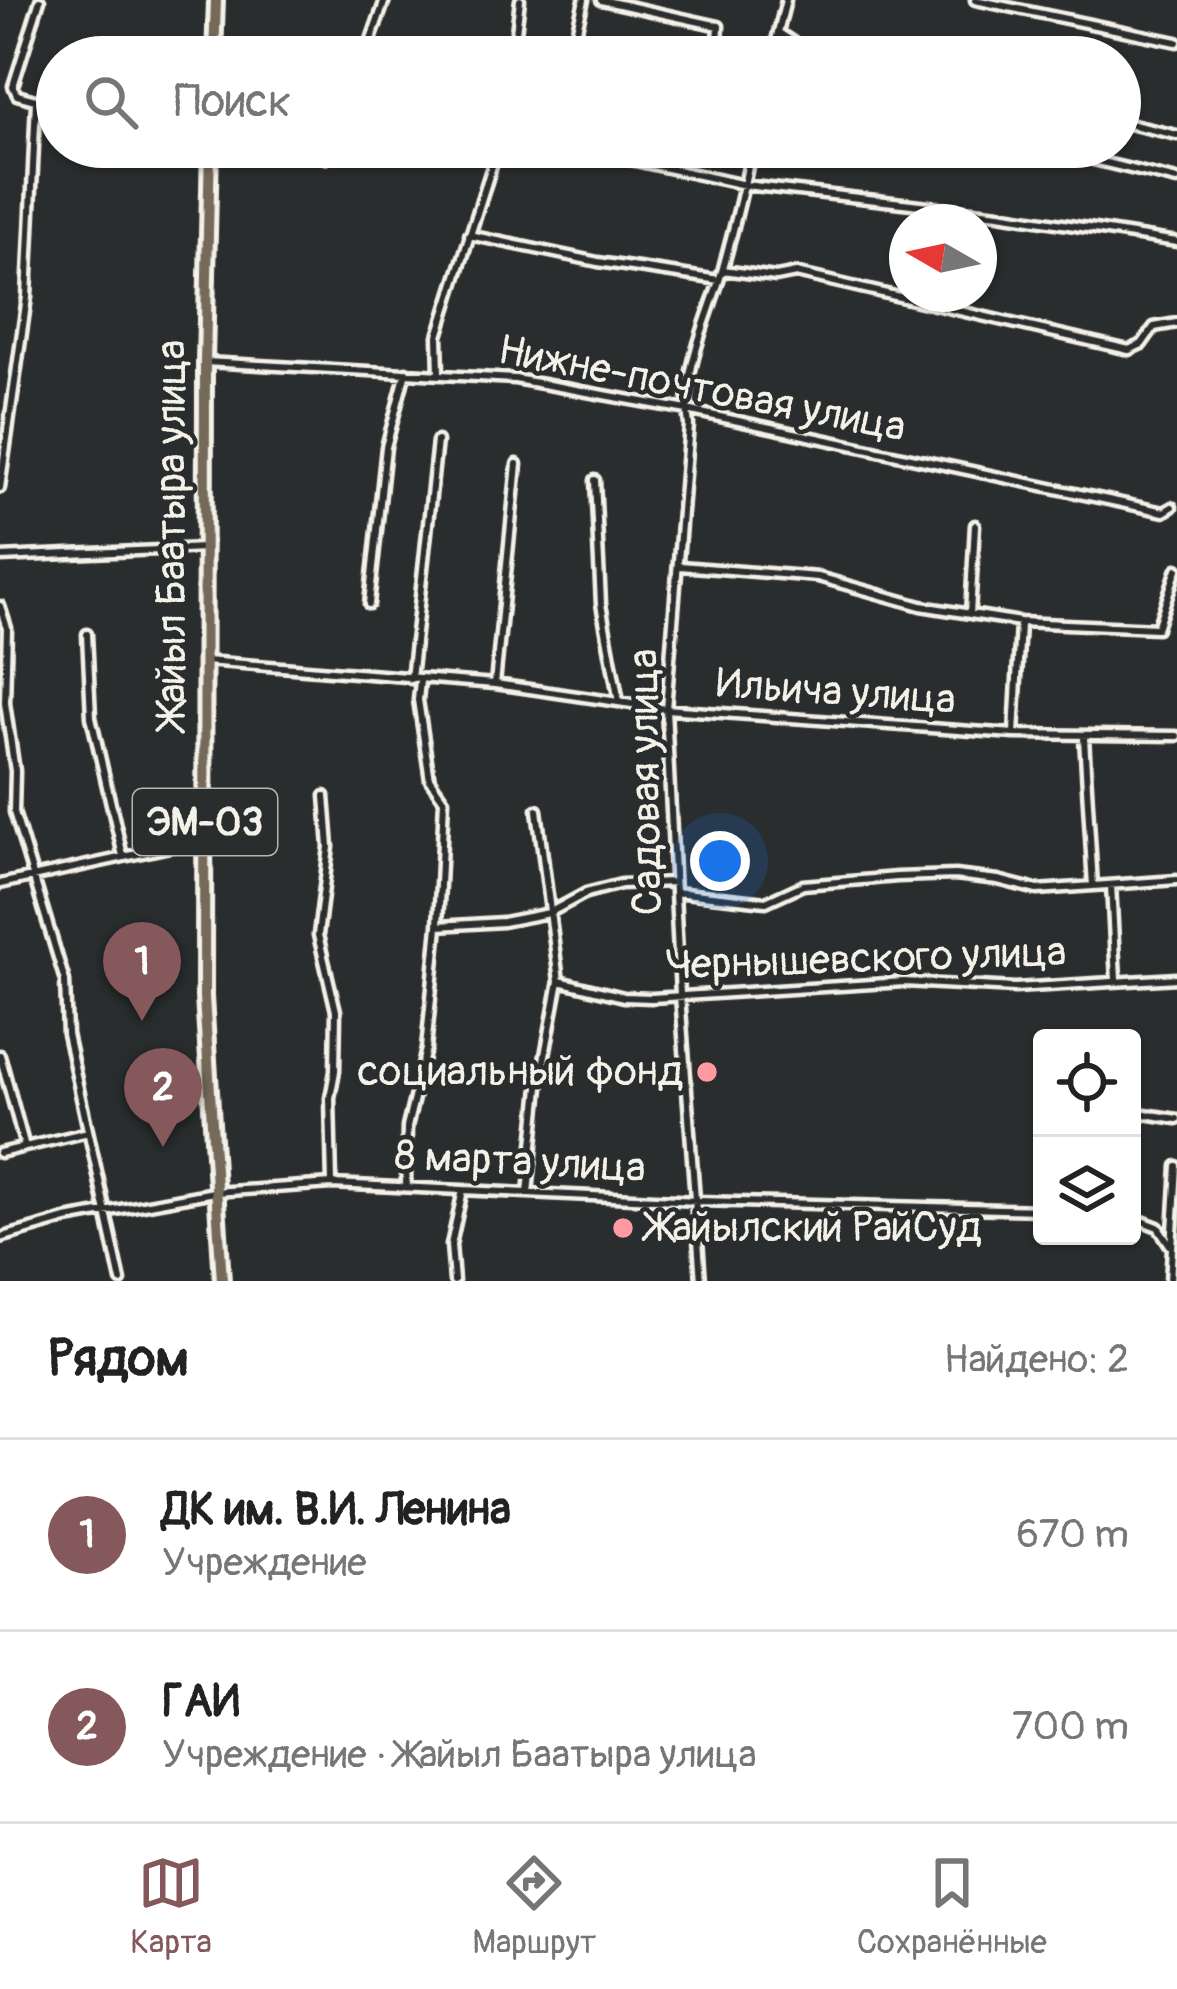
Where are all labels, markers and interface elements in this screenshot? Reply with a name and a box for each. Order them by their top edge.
search box [36,36,1141,168]
icon: search [78,69,144,135]
text: Поиск [174,74,291,130]
north arrow [889,204,997,312]
street label: Нижне-почтовая улица [494,324,910,454]
street label: Жайыл Баатыра улица [146,340,198,734]
street label: Садовая улица [618,648,674,916]
street label: Ильича улица [715,658,957,726]
road number: ЭМ-03 [133,789,277,855]
your location [690,831,750,891]
pin: 1 [103,922,181,1021]
street label: Чернышевского улица [665,926,1067,992]
map controls [1033,1029,1141,1245]
button: locate [1033,1029,1141,1137]
place label: социальный фонд [358,1046,683,1098]
pin: 2 [124,1048,202,1147]
marker: социальный фонд [694,1059,720,1085]
street label: 8 марта улица [393,1129,647,1195]
button: layers [1033,1137,1141,1245]
place label: Жайылский РайСуд [641,1202,982,1254]
marker: Жайылский РайСуд [610,1215,636,1241]
text: Рядом [48,1327,189,1391]
text: Найдено: 2 [944,1335,1129,1384]
text: ДК им. В.И. Ленина [162,1482,511,1538]
text: 1 [79,1510,95,1559]
text: 670 m [1016,1510,1129,1559]
text: Учреждение [162,1538,366,1587]
text: ГАИ [162,1674,240,1730]
text: 2 [76,1702,98,1751]
text: 700 m [1012,1702,1129,1751]
text: Учреждение · Жайыл Баатыра улица [162,1730,757,1779]
tab: Карта [130,1850,212,1963]
tab: Маршрут [472,1850,596,1963]
tab: Сохранённые [857,1850,1047,1963]

